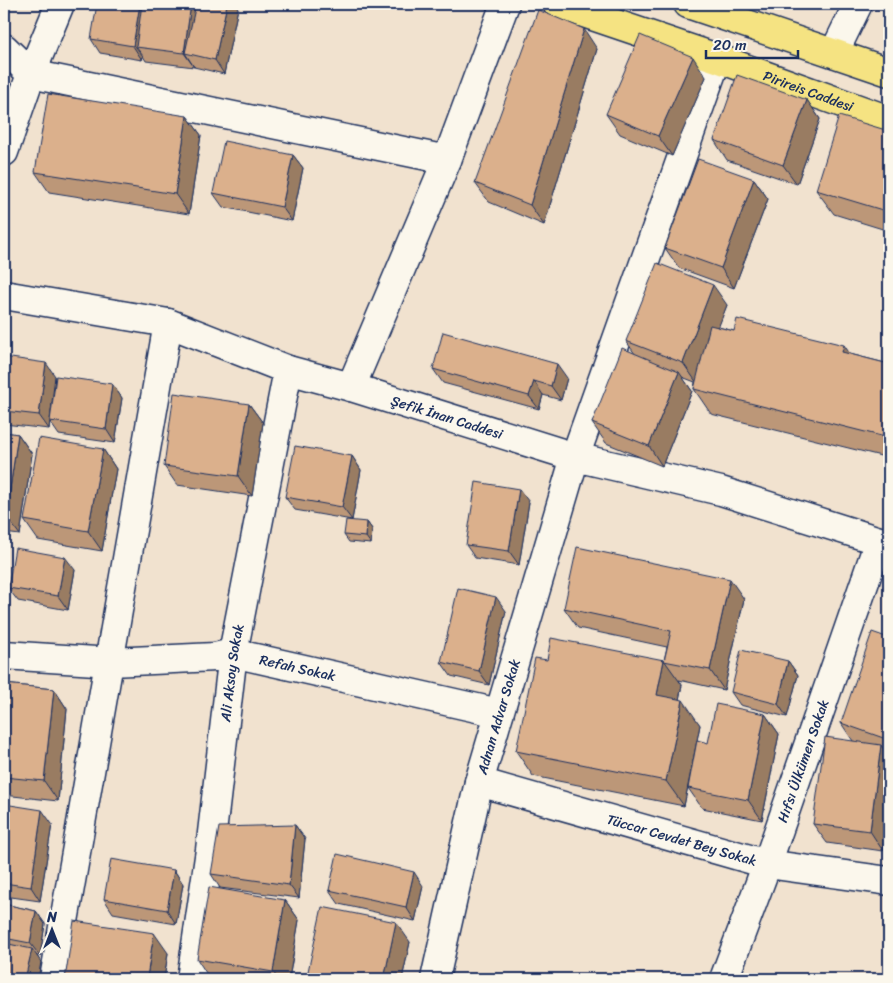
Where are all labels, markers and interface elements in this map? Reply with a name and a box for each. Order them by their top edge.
scale bar [706,28,798,60]
text: 20 m [713,32,747,58]
street label: Pirireis Caddesi [759,64,858,120]
street label: Şefik İnan Caddesi [388,388,507,447]
street label: Ali Aksoy Sokak [213,622,251,724]
street label: Refah Sokak [257,647,339,689]
street label: Adnan Advar Sokak [470,655,528,779]
street label: Hıfsı Ülkümen Sokak [770,696,836,826]
street label: Tüccar Cevdet Bey Sokak [604,807,760,874]
text: N [46,905,57,930]
north arrow [28,906,78,956]

